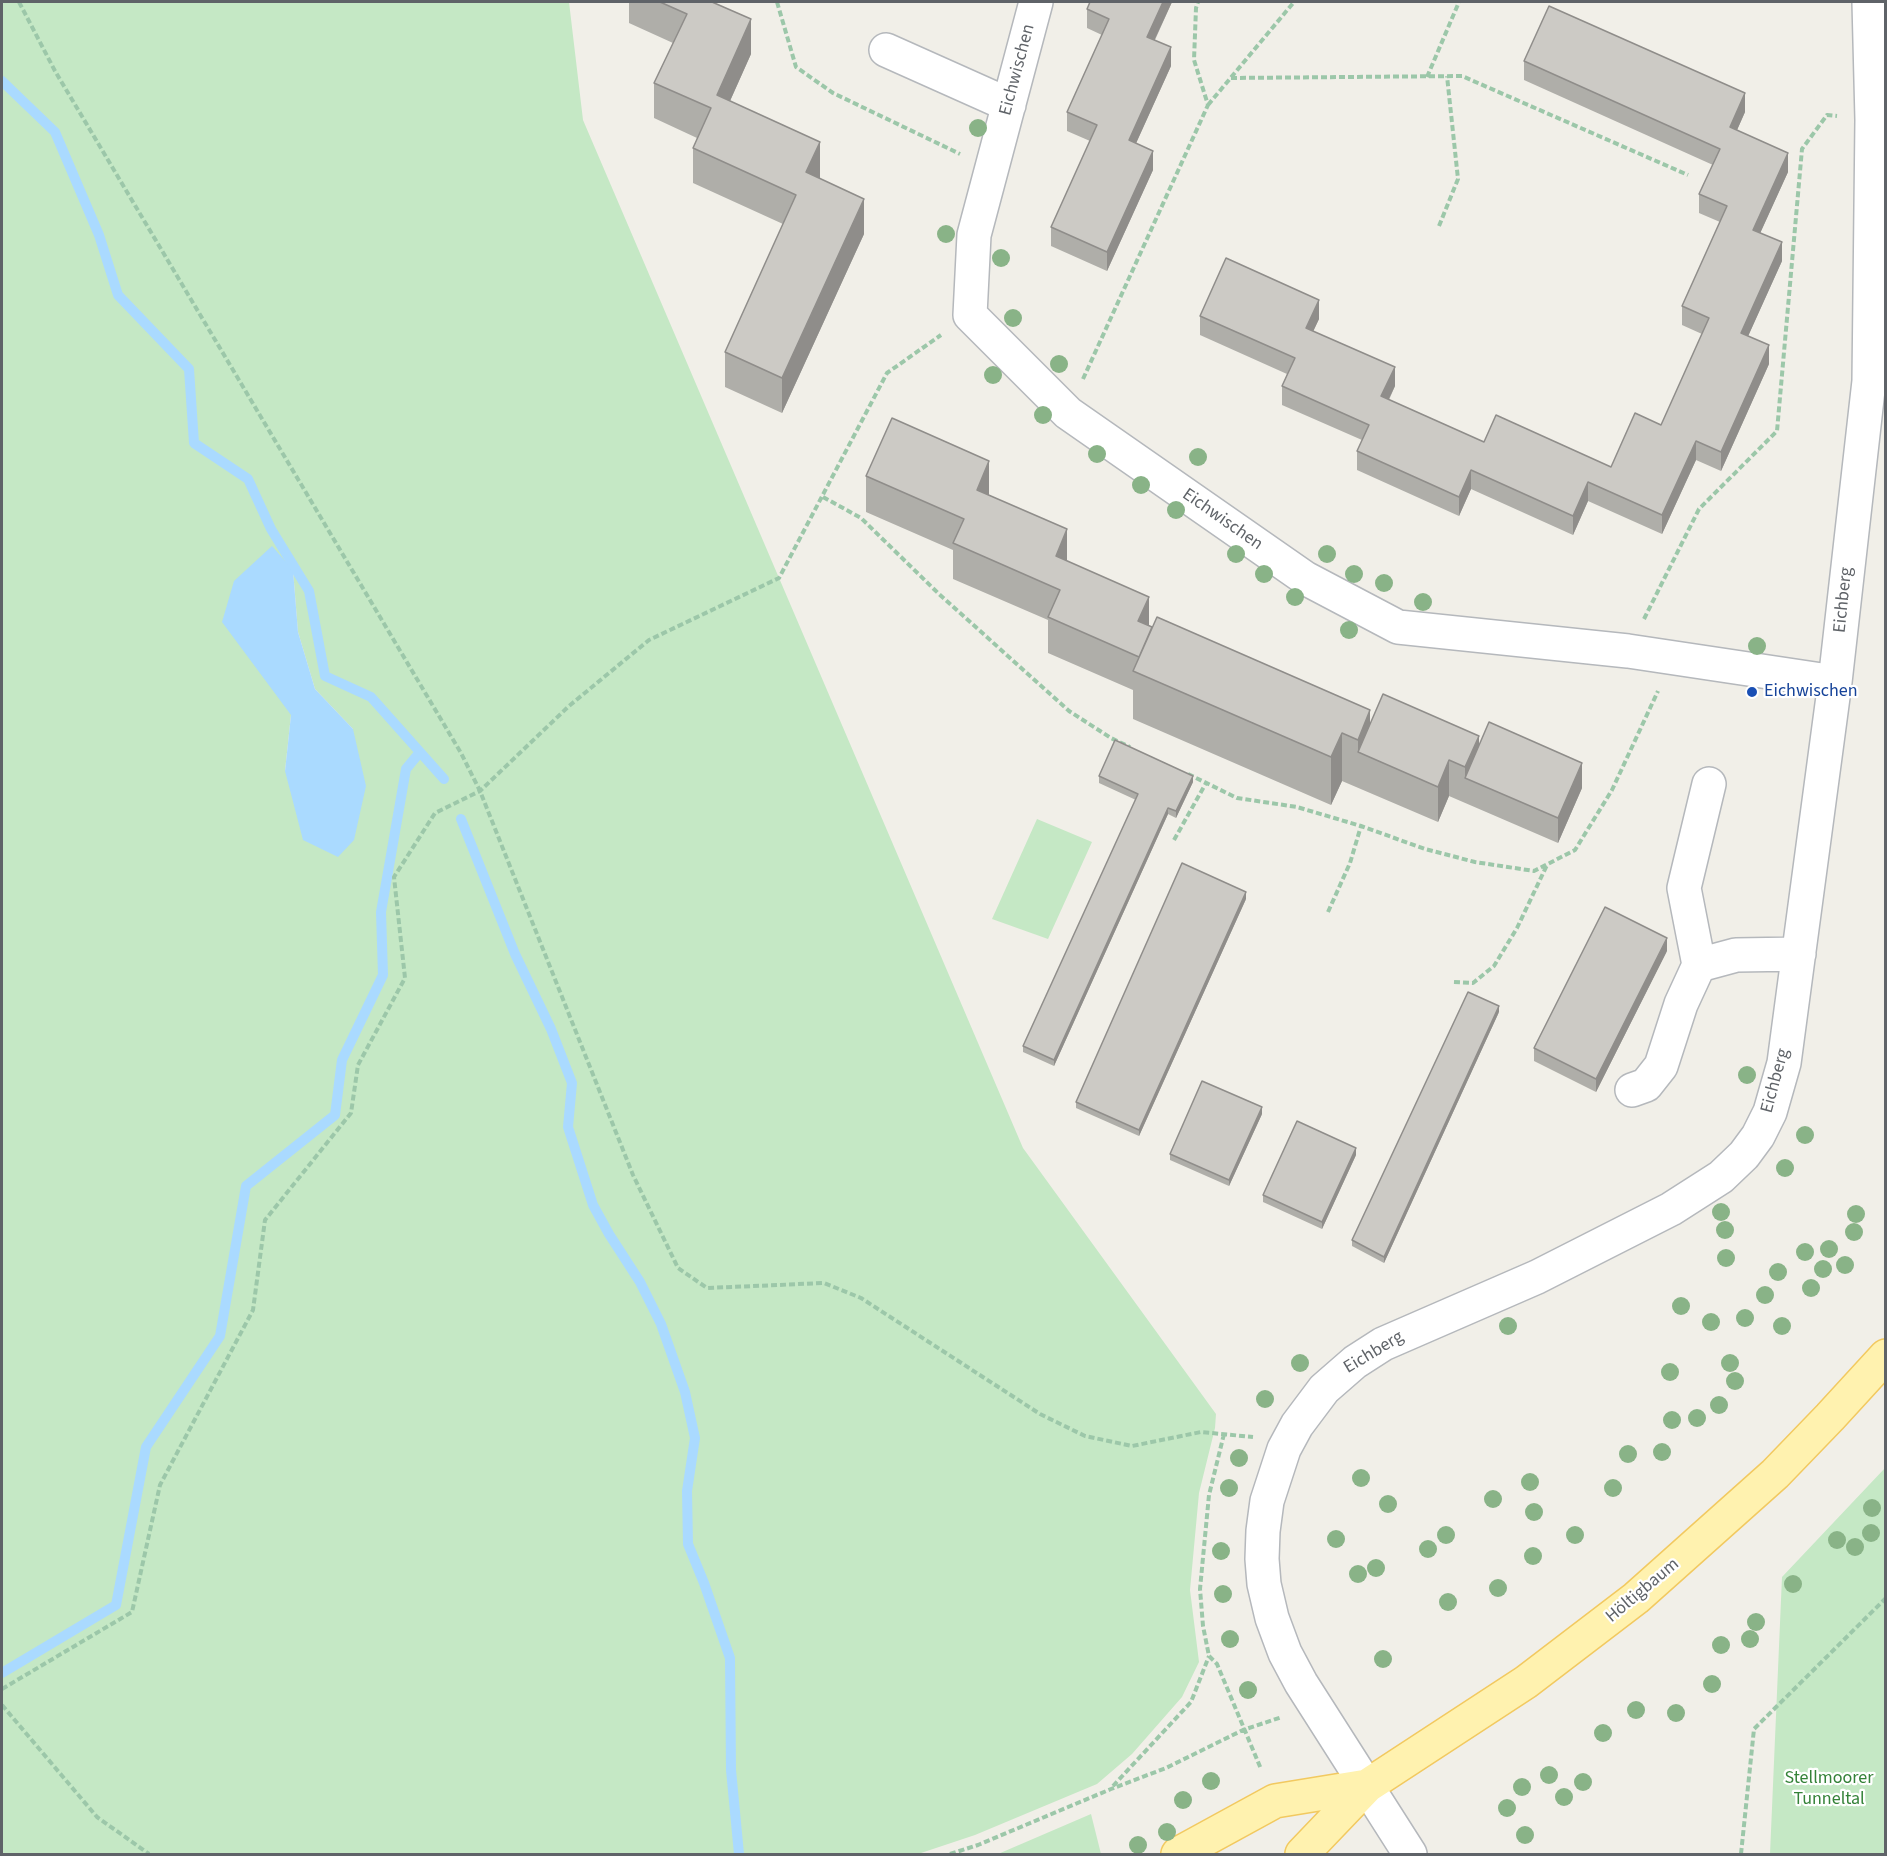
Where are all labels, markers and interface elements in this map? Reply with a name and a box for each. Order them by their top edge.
street label: Eichwischen [995,22,1041,118]
street label: Eichwischen [1177,484,1267,556]
street label: Eichberg [1830,566,1858,634]
place label: Eichwischen [1764,681,1858,703]
marker: Eichwischen [1745,685,1759,699]
street label: Eichberg [1757,1046,1795,1116]
street label: Eichberg [1340,1327,1408,1379]
street label: Höltigbaum [1602,1554,1684,1628]
park label: Stellmoorer Tunneltal [1785,1768,1873,1810]

